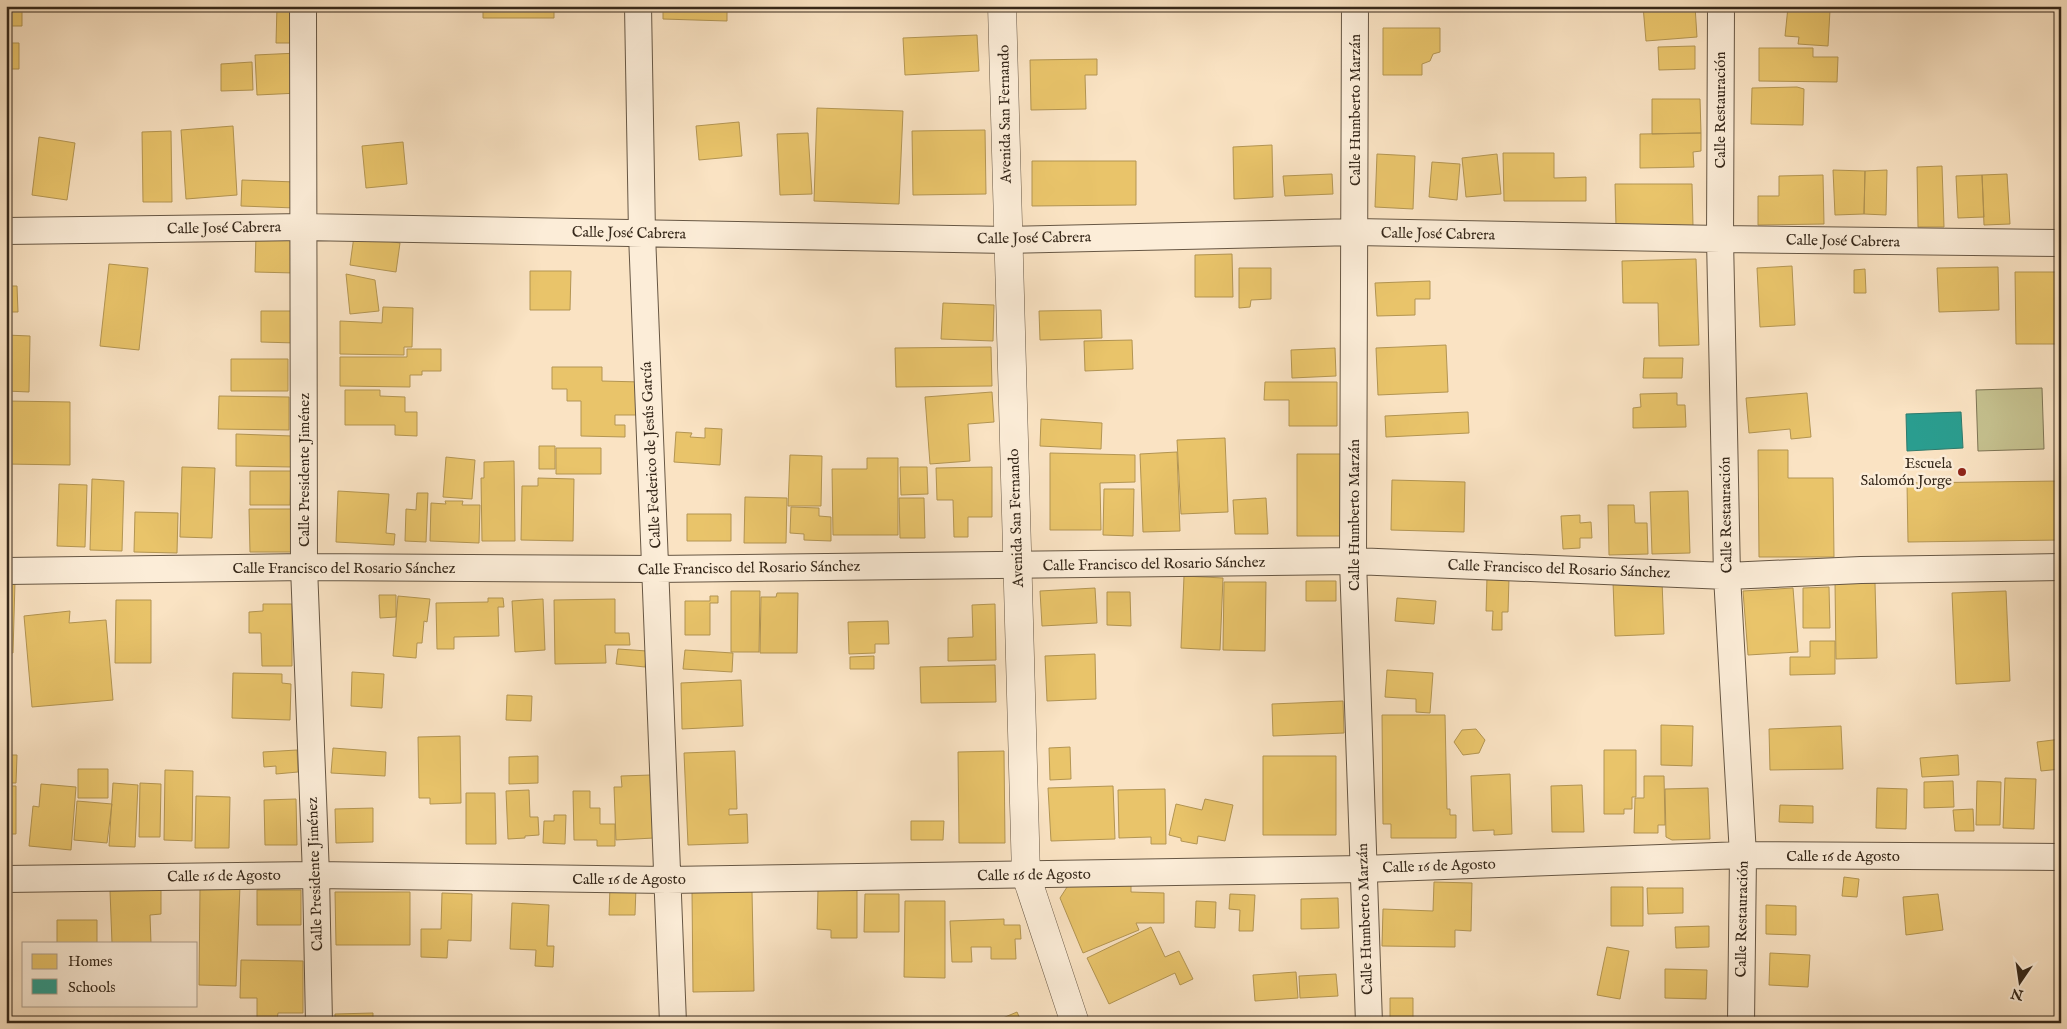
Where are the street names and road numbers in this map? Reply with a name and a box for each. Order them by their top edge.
street label: Calle Humberto Marzán [1346,34,1365,186]
street label: Avenida San Fernando [994,44,1016,185]
street label: Calle Restauración [1711,52,1730,168]
street label: Calle José Cabrera [167,217,282,238]
street label: Calle José Cabrera [572,223,687,244]
street label: Calle José Cabrera [1381,224,1496,245]
street label: Calle José Cabrera [977,227,1092,248]
street label: Calle José Cabrera [1786,231,1901,252]
street label: Calle Federico de Jesús García [637,361,665,549]
street label: Calle Presidente Jiménez [295,393,314,547]
street label: Calle Humberto Marzán [1345,439,1364,591]
street label: Avenida San Fernando [1004,448,1028,589]
street label: Calle Restauración [1715,456,1737,574]
street label: Calle Francisco del Rosario Sánchez [1042,553,1266,575]
street label: Calle Francisco del Rosario Sánchez [1447,556,1671,582]
street label: Calle Francisco del Rosario Sánchez [637,557,861,579]
street label: Calle Francisco del Rosario Sánchez [233,559,456,578]
street label: Calle Presidente Jiménez [303,797,327,951]
street label: Calle Humberto Marzán [1353,843,1377,995]
street label: Calle 16 de Agosto [1786,847,1900,866]
street label: Calle 16 de Agosto [1382,855,1496,877]
street label: Calle Restauración [1731,860,1753,978]
street label: Calle 16 de Agosto [977,865,1091,885]
street label: Calle 16 de Agosto [167,866,281,886]
street label: Calle 16 de Agosto [572,870,686,889]

